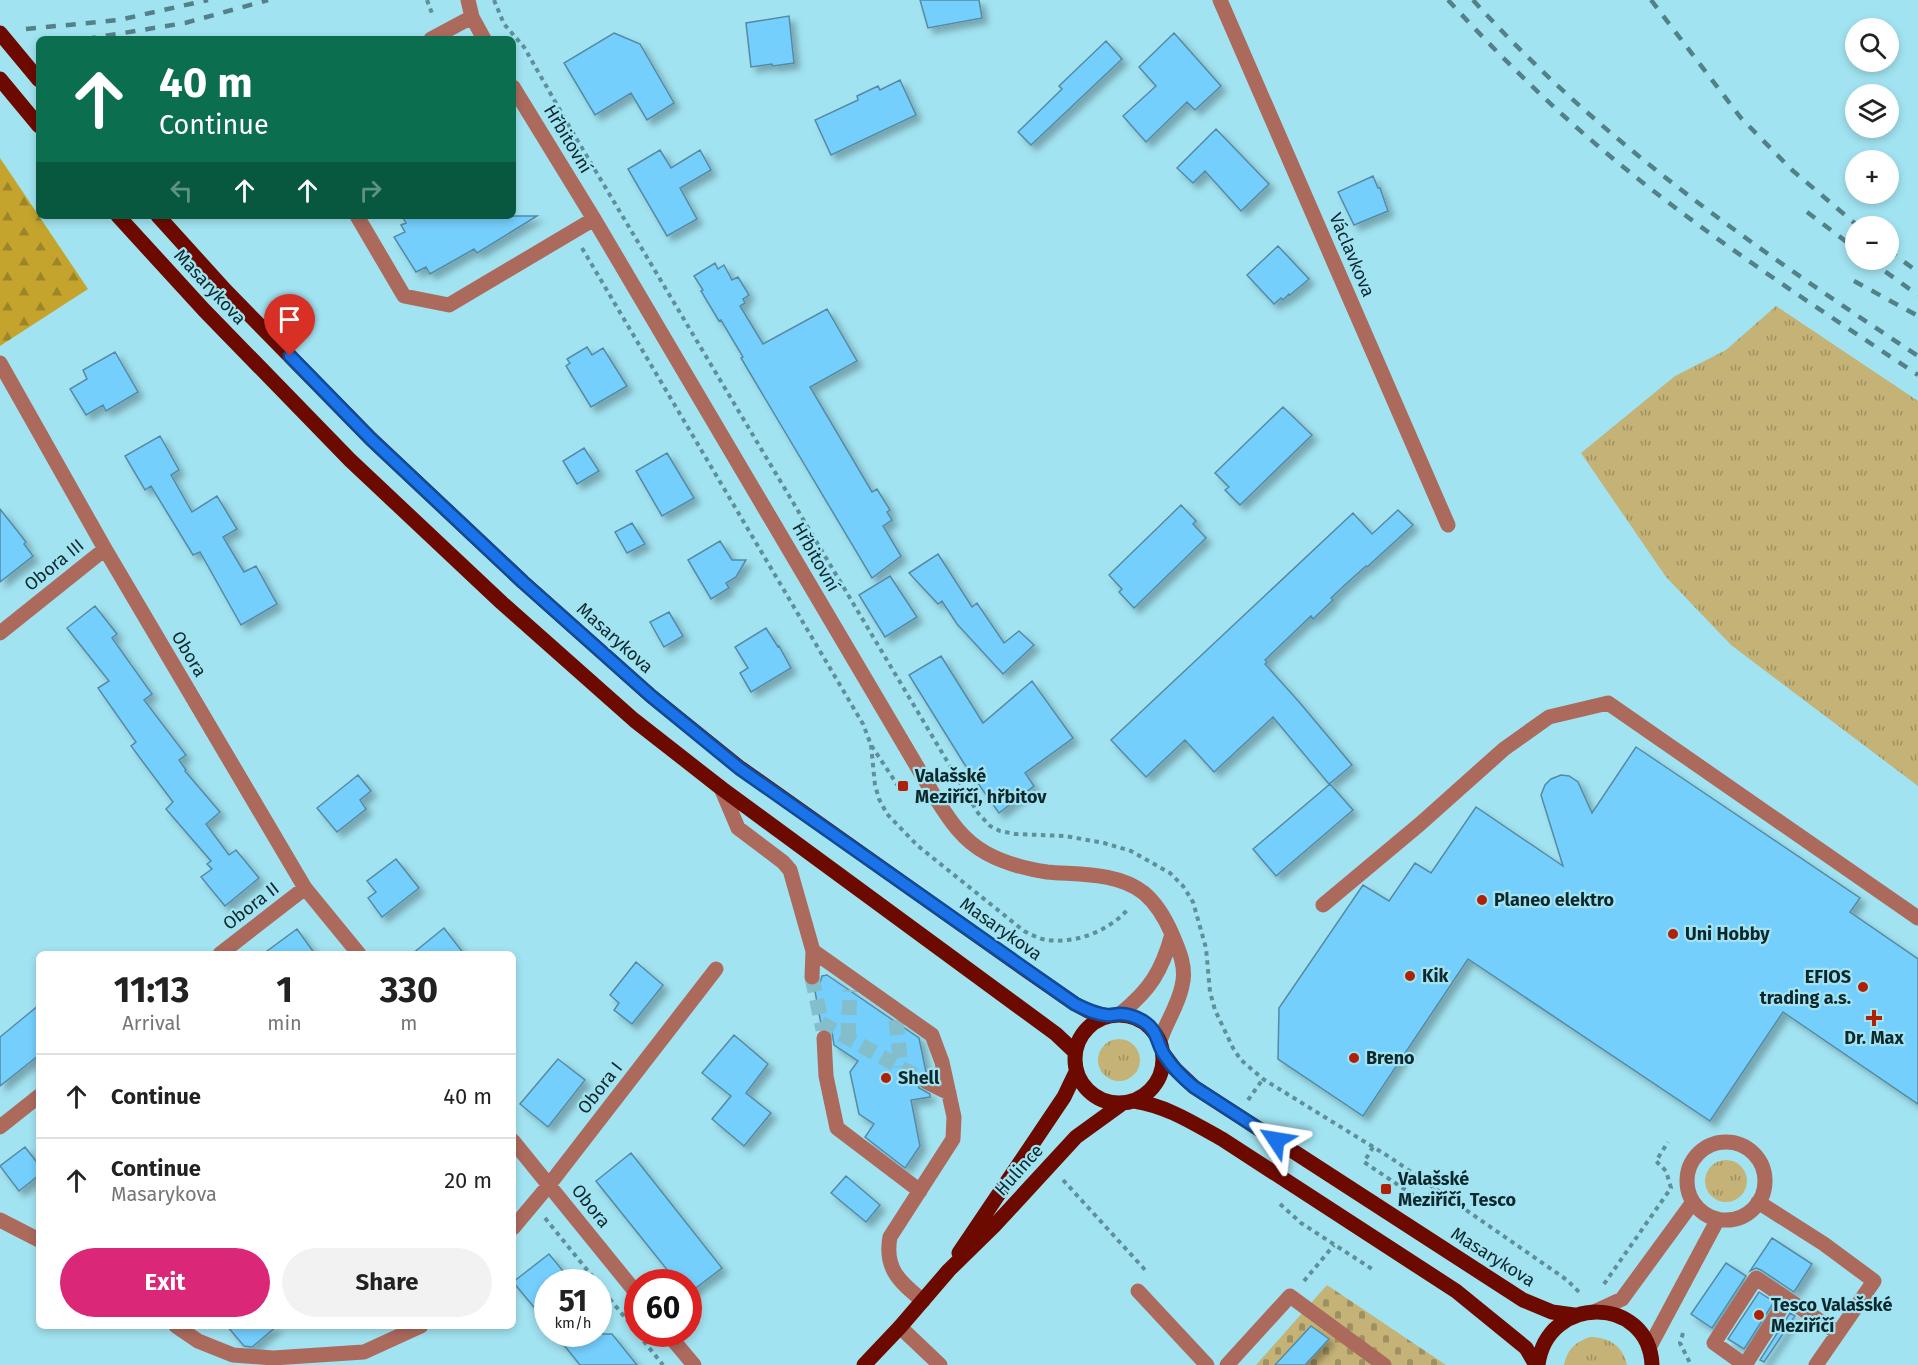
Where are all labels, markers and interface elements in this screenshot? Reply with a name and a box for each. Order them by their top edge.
map controls [1845,18,1899,270]
button: search [1845,18,1899,72]
text: 40 m [159,58,253,108]
icon: ahead [60,60,138,138]
button: layers [1845,84,1899,138]
street label: Hřbitovní [539,101,597,177]
text: Continue [159,109,269,141]
button: + [1845,150,1899,204]
icon: left [165,174,198,207]
icon: ahead [228,174,261,207]
icon: ahead [291,174,324,207]
icon: right [354,174,387,207]
street label: Václavkova [1324,210,1380,300]
button: − [1845,216,1899,270]
street label: Masarykova [169,245,251,329]
pin [264,294,315,356]
icon: arrive [273,303,306,336]
street label: Hřbitovní [787,519,845,595]
street label: Obora III [20,534,88,596]
street label: Masarykova [572,598,658,678]
street label: Obora [167,627,211,681]
place label: Valašské Meziříčí, hřbitov [914,765,1047,808]
marker: Valašské Meziříčí, hřbitov [896,779,910,793]
street label: Obora II [219,877,283,935]
place label: Planeo elektro [1494,889,1614,911]
street label: Masarykova [956,893,1046,965]
marker: Planeo elektro [1475,893,1489,907]
place label: Uni Hobby [1685,923,1770,945]
marker: Uni Hobby [1666,927,1680,941]
place label: Kik [1422,965,1449,987]
place label: EFIOS trading a.s. [1760,966,1851,1009]
text: 11:13 [114,968,189,1012]
text: 1 [276,968,293,1012]
text: 330 [380,968,438,1012]
marker: Kik [1403,969,1417,983]
marker: EFIOS trading a.s. [1856,980,1870,994]
text: Arrival [122,1011,181,1035]
text: min [267,1011,302,1035]
text: m [400,1011,417,1035]
marker: Dr. Max [1867,1011,1881,1025]
place label: Dr. Max [1844,1027,1904,1049]
place label: Breno [1366,1047,1415,1069]
marker: Breno [1347,1051,1361,1065]
street label: Obora I [573,1058,627,1118]
place label: Shell [898,1067,940,1089]
marker: Shell [879,1071,893,1085]
icon: ahead [60,1080,93,1113]
text: Continue [111,1083,201,1110]
text: 40 m [443,1083,492,1110]
position arrow [1244,1108,1308,1172]
street label: Hulince [990,1140,1048,1200]
text: Continue [111,1155,201,1182]
icon: ahead [60,1164,93,1197]
text: 20 m [444,1167,492,1194]
place label: Valašské Meziříčí, Tesco [1397,1168,1516,1211]
street label: Obora [567,1180,615,1232]
text: Masarykova [111,1182,217,1206]
marker: Valašské Meziříčí, Tesco [1379,1182,1393,1196]
street label: Masarykova [1447,1222,1539,1292]
button: Exit [60,1248,270,1317]
button: Share [282,1248,492,1317]
speed limit sign: 60 [624,1269,702,1347]
text: 51 [559,1283,587,1319]
place label: Tesco Valašské Meziříčí [1771,1294,1893,1337]
marker: Tesco Valašské Meziříčí [1752,1308,1766,1322]
text: km/h [554,1314,592,1332]

